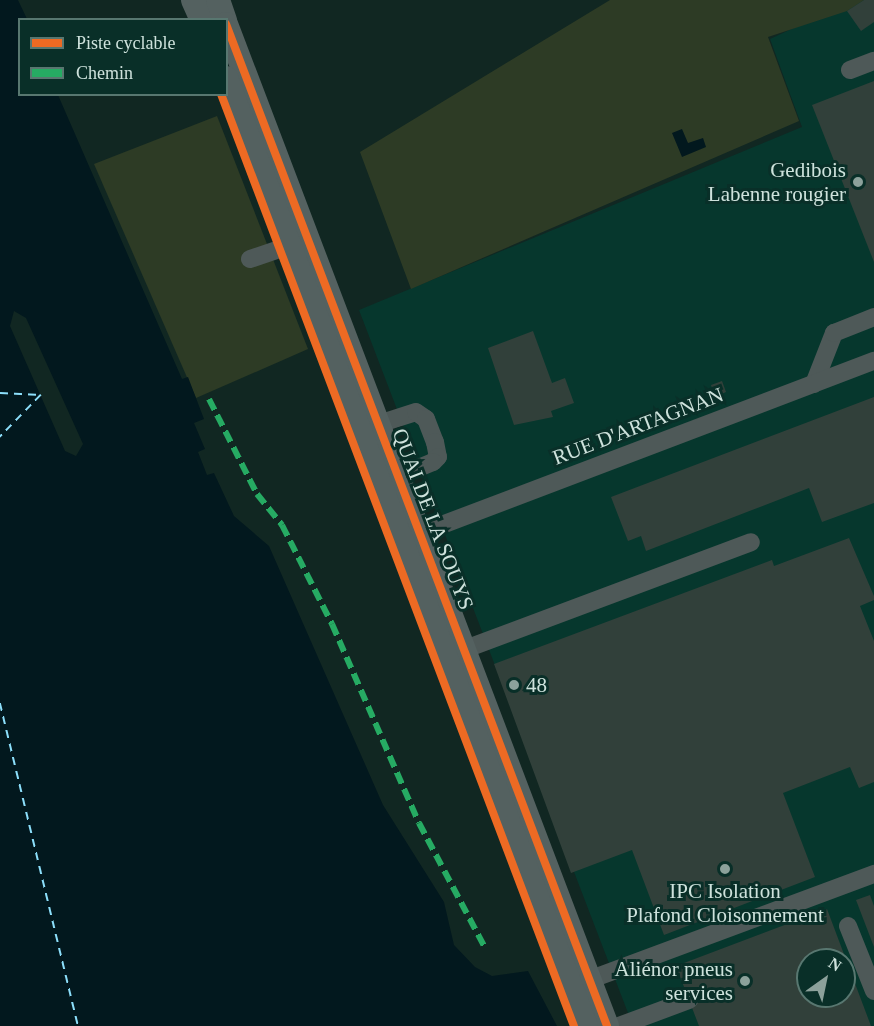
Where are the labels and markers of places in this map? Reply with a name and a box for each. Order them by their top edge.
place label: Gedibois Labenne rougier [708,157,846,207]
marker: Gedibois Labenne rougier [851,175,865,189]
place label: 48 [526,672,547,698]
marker: 48 [507,678,521,692]
marker: IPC Isolation Plafond Cloisonnement [718,862,732,876]
place label: IPC Isolation Plafond Cloisonnement [626,878,824,928]
place label: Aliénor pneus services [615,956,733,1006]
marker: Aliénor pneus services [738,974,752,988]

